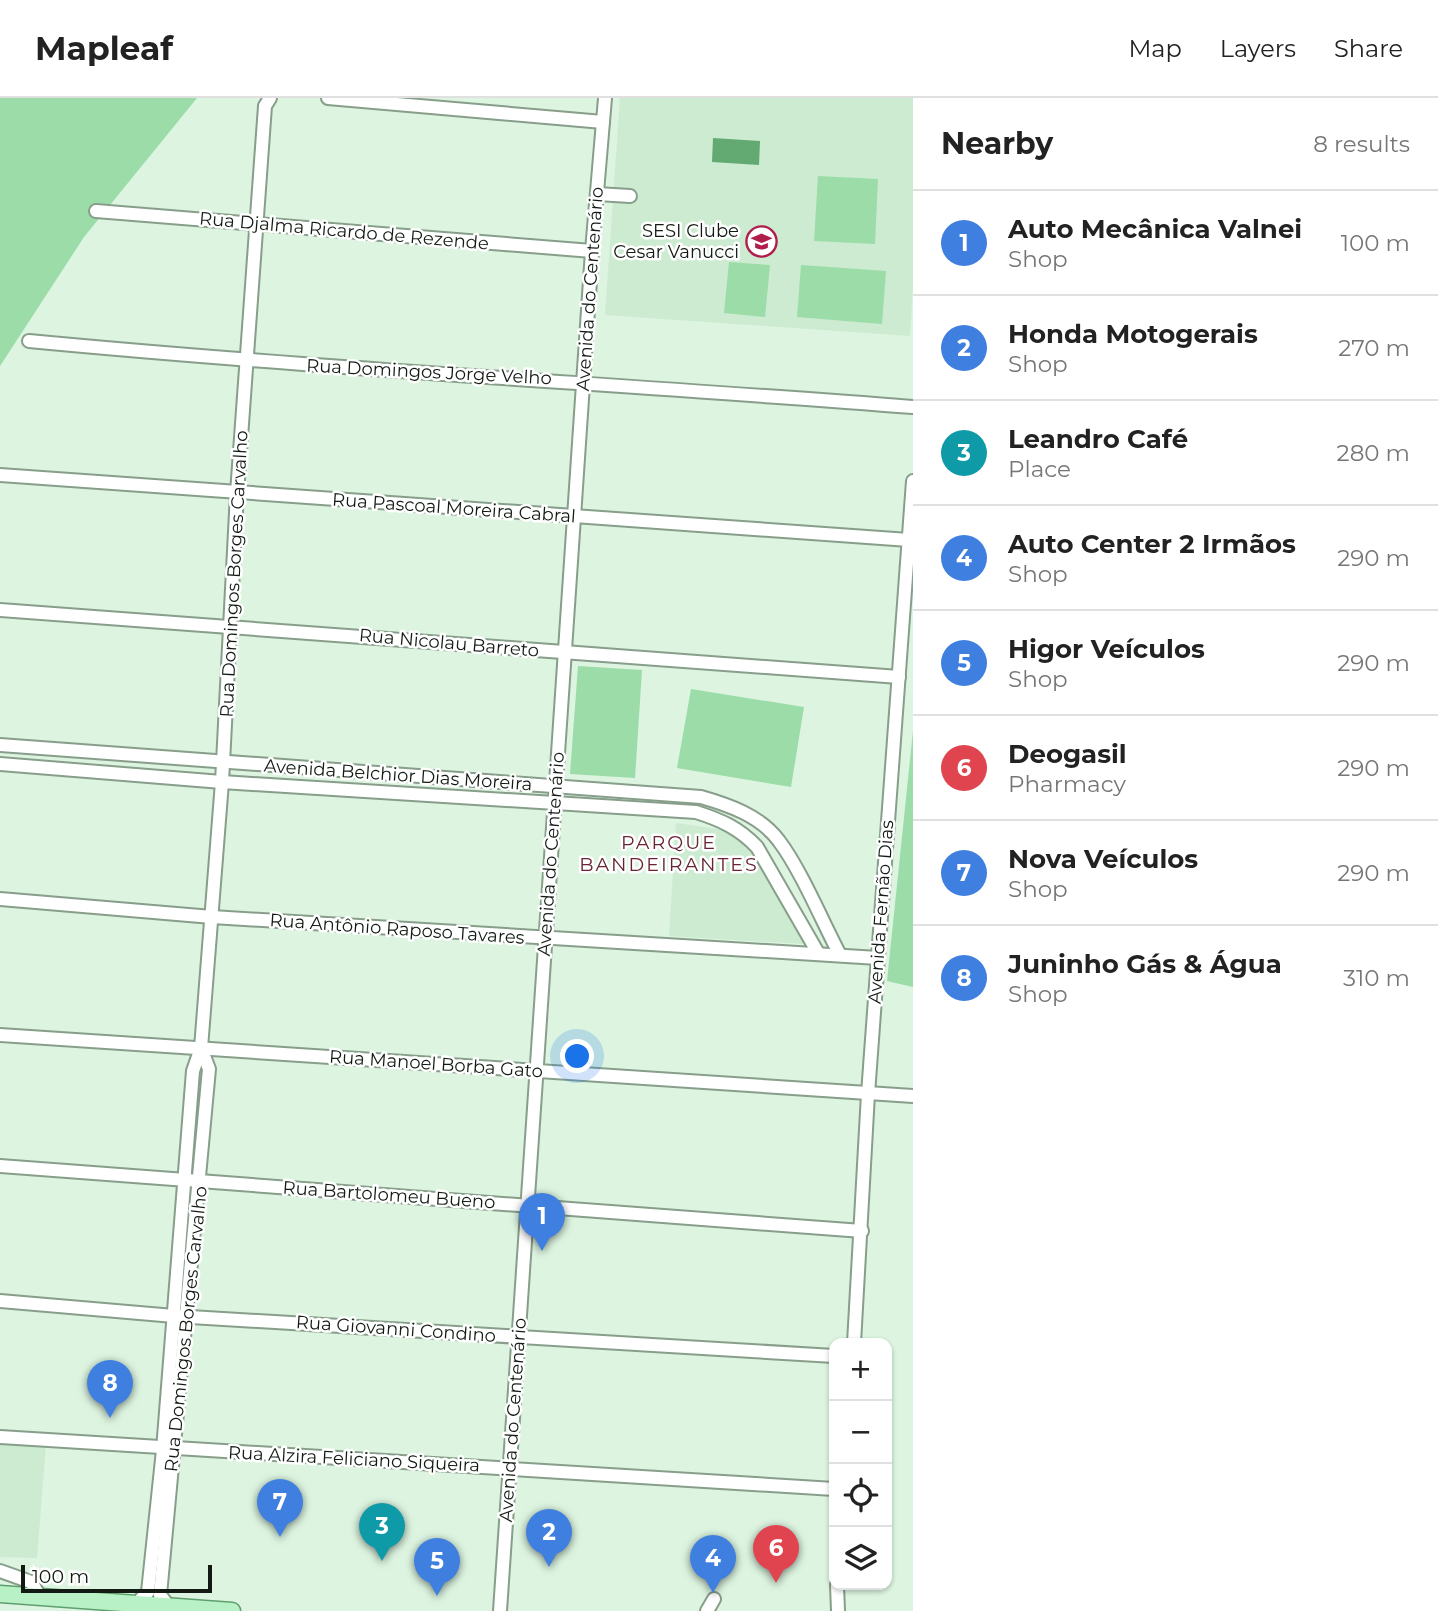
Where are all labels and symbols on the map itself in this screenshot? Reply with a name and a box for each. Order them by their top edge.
street label: Avenida do Centenário [572,186,608,392]
street label: Rua Djalma Ricardo de Rezende [198,207,490,255]
place label: SESI Clube Cesar Vanucci [613,220,739,263]
school or university icon: SESI Clube Cesar Vanucci [745,224,779,258]
street label: Rua Domingos Jorge Velho [306,355,552,389]
street label: Rua Domingos Borges Carvalho [215,430,253,718]
street label: Rua Pascoal Moreira Cabral [331,489,577,527]
street label: Rua Nicolau Barreto [358,624,540,662]
street label: Avenida do Centenário [533,751,569,957]
street label: Avenida Belchior Dias Moreira [263,755,533,795]
street label: Avenida Fernão Dias [864,819,898,1005]
district label: PARQUE BANDEIRANTES [579,831,759,876]
street label: Rua Antônio Raposo Tavares [269,909,525,949]
your location [560,1039,594,1073]
street label: Rua Manoel Borba Gato [328,1046,544,1082]
street label: Rua Bartolomeu Bueno [282,1177,496,1213]
street label: Rua Domingos Borges Carvalho [160,1185,212,1473]
pin: 1 [519,1193,565,1251]
street label: Rua Giovanni Condino [295,1311,497,1347]
street label: Avenida do Centenário [495,1317,531,1523]
pin: 8 [87,1360,133,1418]
street label: Rua Alzira Feliciano Siqueira [227,1441,481,1477]
pin: 7 [257,1479,303,1537]
pin: 3 [359,1503,405,1561]
pin: 2 [526,1509,572,1567]
pin: 6 [753,1525,799,1583]
pin: 4 [690,1535,736,1593]
pin: 5 [414,1538,460,1596]
scale bar [21,1562,212,1594]

